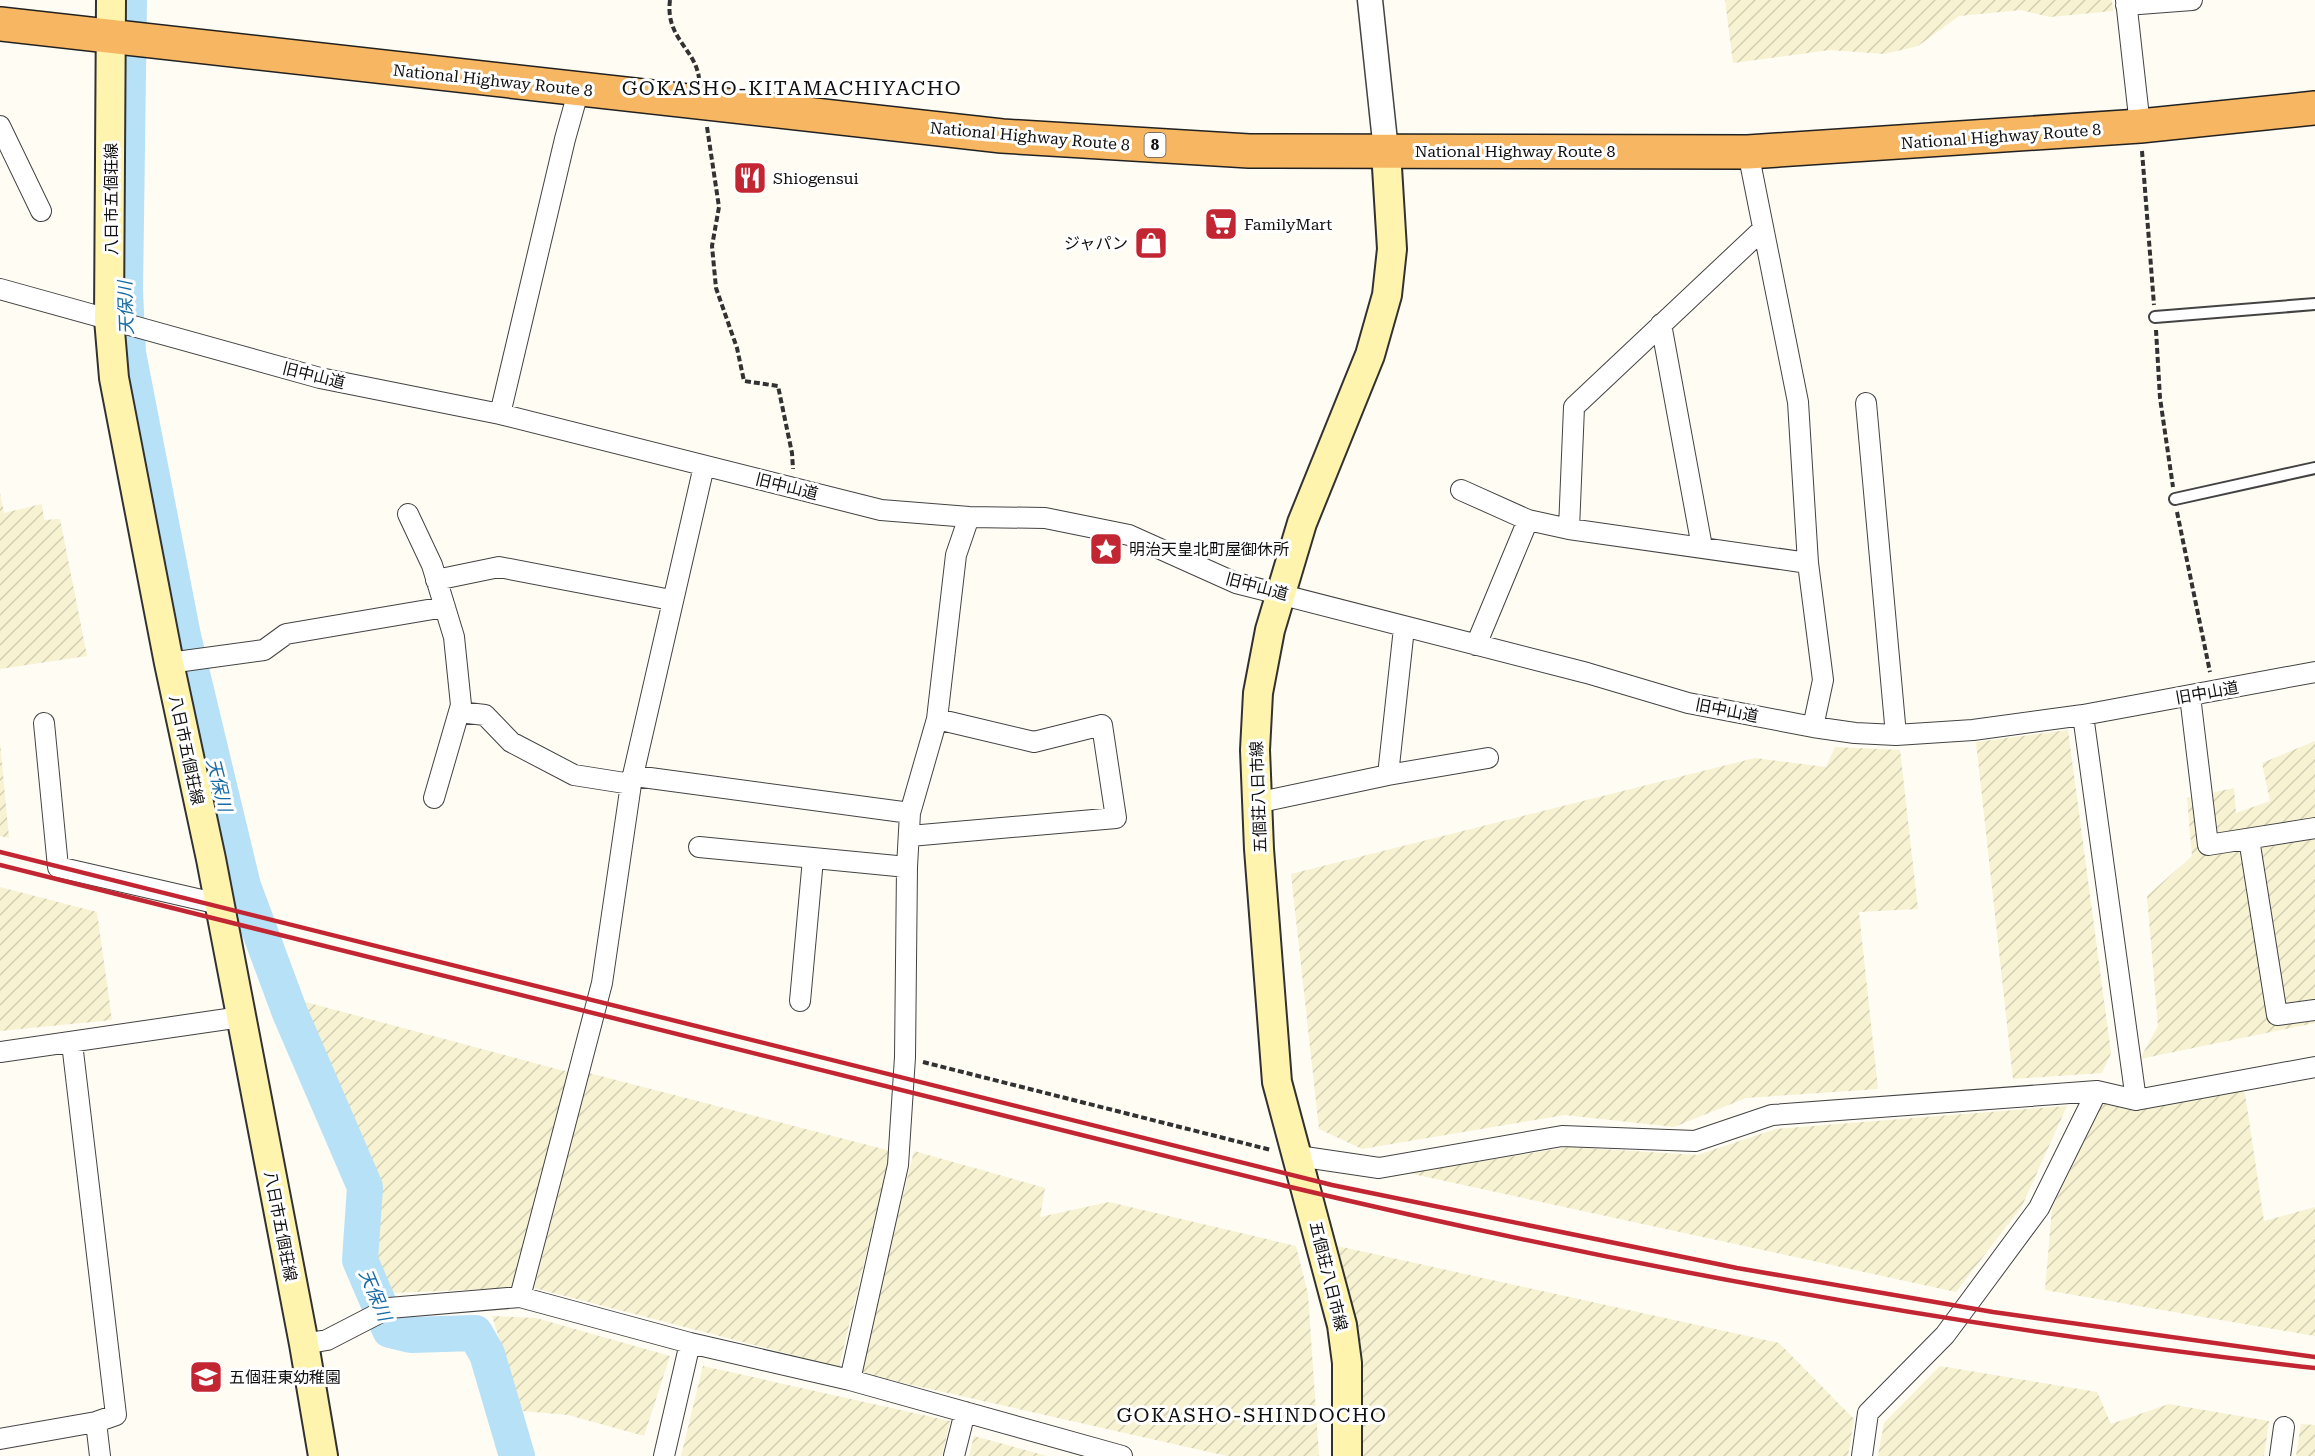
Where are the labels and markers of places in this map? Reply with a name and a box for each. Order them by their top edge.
restaurant icon: Shiogensui [732,160,768,196]
place label: Shiogensui [773,169,859,188]
supermarket icon: FamilyMart [1203,206,1239,242]
place label: FamilyMart [1244,215,1332,234]
shop icon: ジャパン [1133,225,1169,261]
place label: ジャパン [1064,234,1128,253]
place icon: 明治天皇北町屋御休所 [1088,531,1124,567]
place label: 明治天皇北町屋御休所 [1129,540,1289,559]
school or university icon: 五個荘東幼稚園 [188,1359,224,1395]
place label: 五個荘東幼稚園 [229,1368,341,1387]

